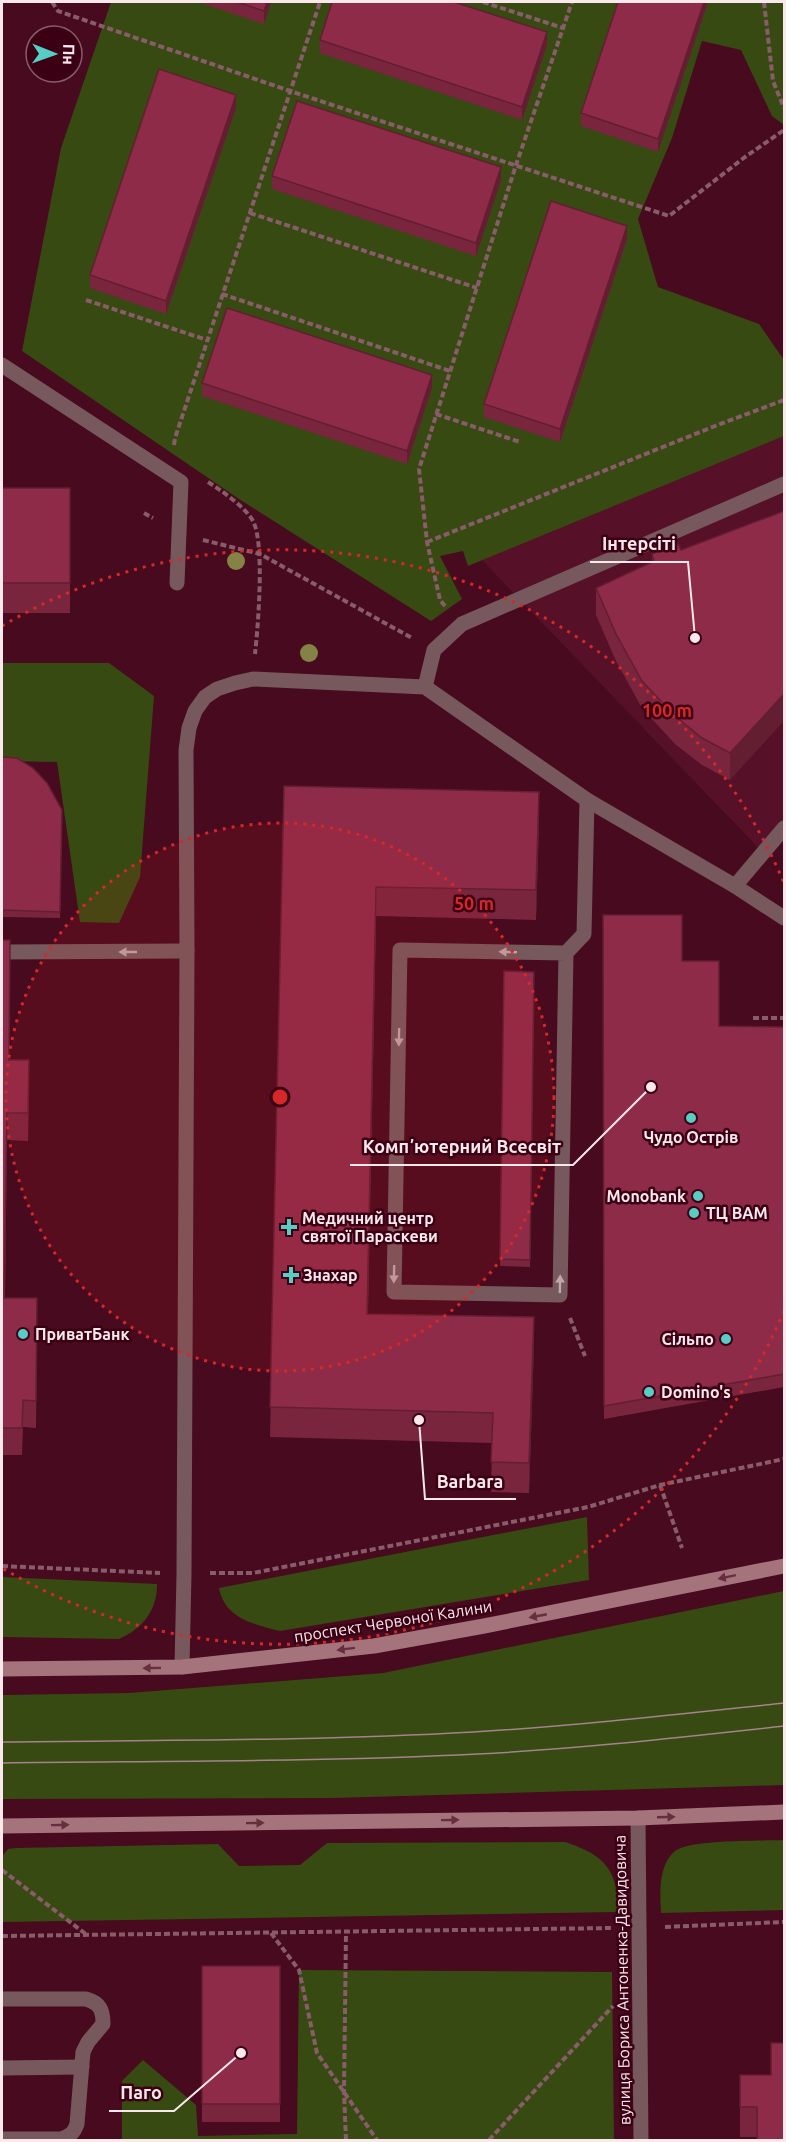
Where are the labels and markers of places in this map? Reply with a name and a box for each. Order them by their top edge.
callout: Інтерсіті [590,526,688,562]
centre of rings [270,1087,290,1107]
marker: Чудо Острів [684,1111,698,1125]
place label: Чудо Острів [644,1128,738,1146]
callout: Компʼютерний Всесвіт [350,1129,573,1165]
place label: Monobank [607,1187,686,1205]
marker: Monobank [691,1189,705,1203]
place label: ТЦ ВАМ [706,1204,768,1222]
marker: ТЦ ВАМ [687,1206,701,1220]
place label: Медичний центр святої Параскеви [302,1209,438,1245]
marker: Медичний центр святої Параскеви [280,1218,298,1236]
place label: Знахар [303,1266,358,1284]
marker: Знахар [284,1268,298,1282]
place label: ПриватБанк [35,1325,130,1343]
marker: ПриватБанк [16,1327,30,1341]
place label: Сільпо [662,1330,714,1348]
marker: Сільпо [719,1332,733,1346]
place label: Domino's [661,1383,731,1401]
marker: Domino's [642,1385,656,1399]
callout: Barbara [425,1463,516,1499]
callout: Паго [109,2075,174,2111]

